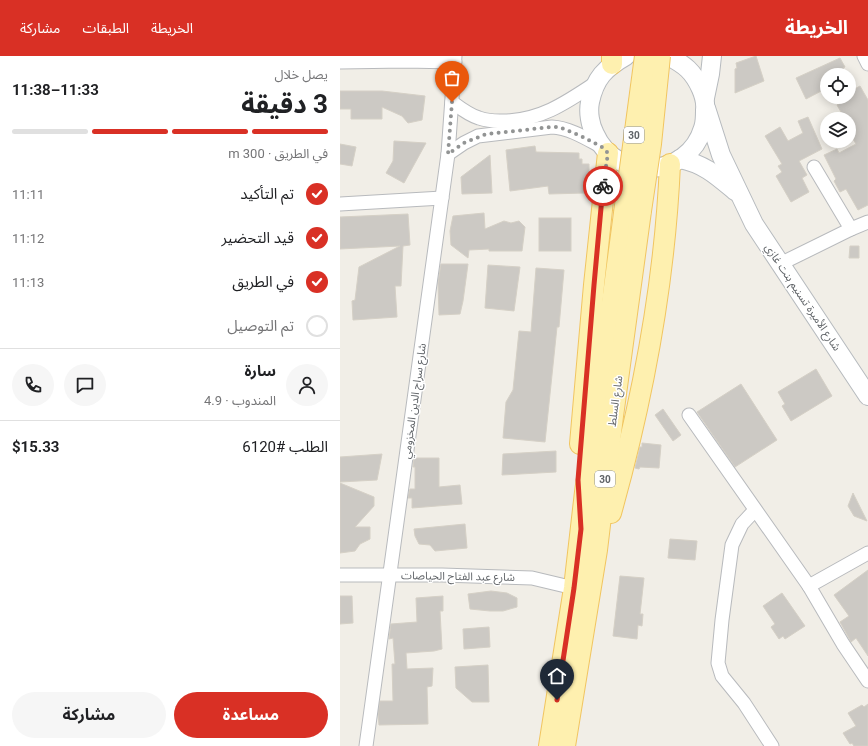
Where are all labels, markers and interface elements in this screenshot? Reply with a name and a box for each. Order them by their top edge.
text: الخريطة [785,16,848,39]
text: مشاركة [20,20,60,36]
text: الطبقات [82,20,129,36]
text: الخريطة [151,20,193,36]
pin [435,61,469,102]
text: يصل خلال [275,67,328,82]
icon: bag [441,67,463,89]
map controls [820,68,856,148]
button: locate [820,68,856,104]
text: 11:33–11:38 [12,81,99,99]
text: 3 دقيقة [241,89,328,119]
button: layers [820,112,856,148]
road number: 30 [624,127,644,143]
text: في الطريق · 300 m [228,146,328,161]
courier [583,166,623,206]
icon: bike [592,175,614,197]
icon: check [306,183,328,205]
text: تم التأكيد [240,185,294,203]
text: 11:11 [12,187,44,202]
icon: check [306,227,328,249]
text: قيد التحضير [222,229,294,247]
text: 11:12 [12,231,44,246]
street label: شارع الأميرة تسنيم بنت غازي [760,241,843,355]
icon: check [306,271,328,293]
text: في الطريق [232,273,294,291]
text: 11:13 [12,275,44,290]
text: تم التوصيل [227,317,294,335]
street label: شارع سراج الدين المخزومي [400,342,432,460]
text: سارة [244,362,276,380]
button: phone [12,364,54,406]
button: chat [64,364,106,406]
button: person [286,364,328,406]
street label: شارع السلط [605,374,627,428]
text: المندوب · 4.9 [204,393,276,408]
text: $15.33 [12,438,59,456]
text: الطلب #6120 [242,438,328,456]
road number: 30 [595,471,615,487]
street label: شارع عبد الفتاح الحياصات [401,569,515,585]
pin [540,659,574,700]
icon: home [546,665,568,687]
button: مشاركة [12,692,166,738]
button: مساعدة [174,692,328,738]

